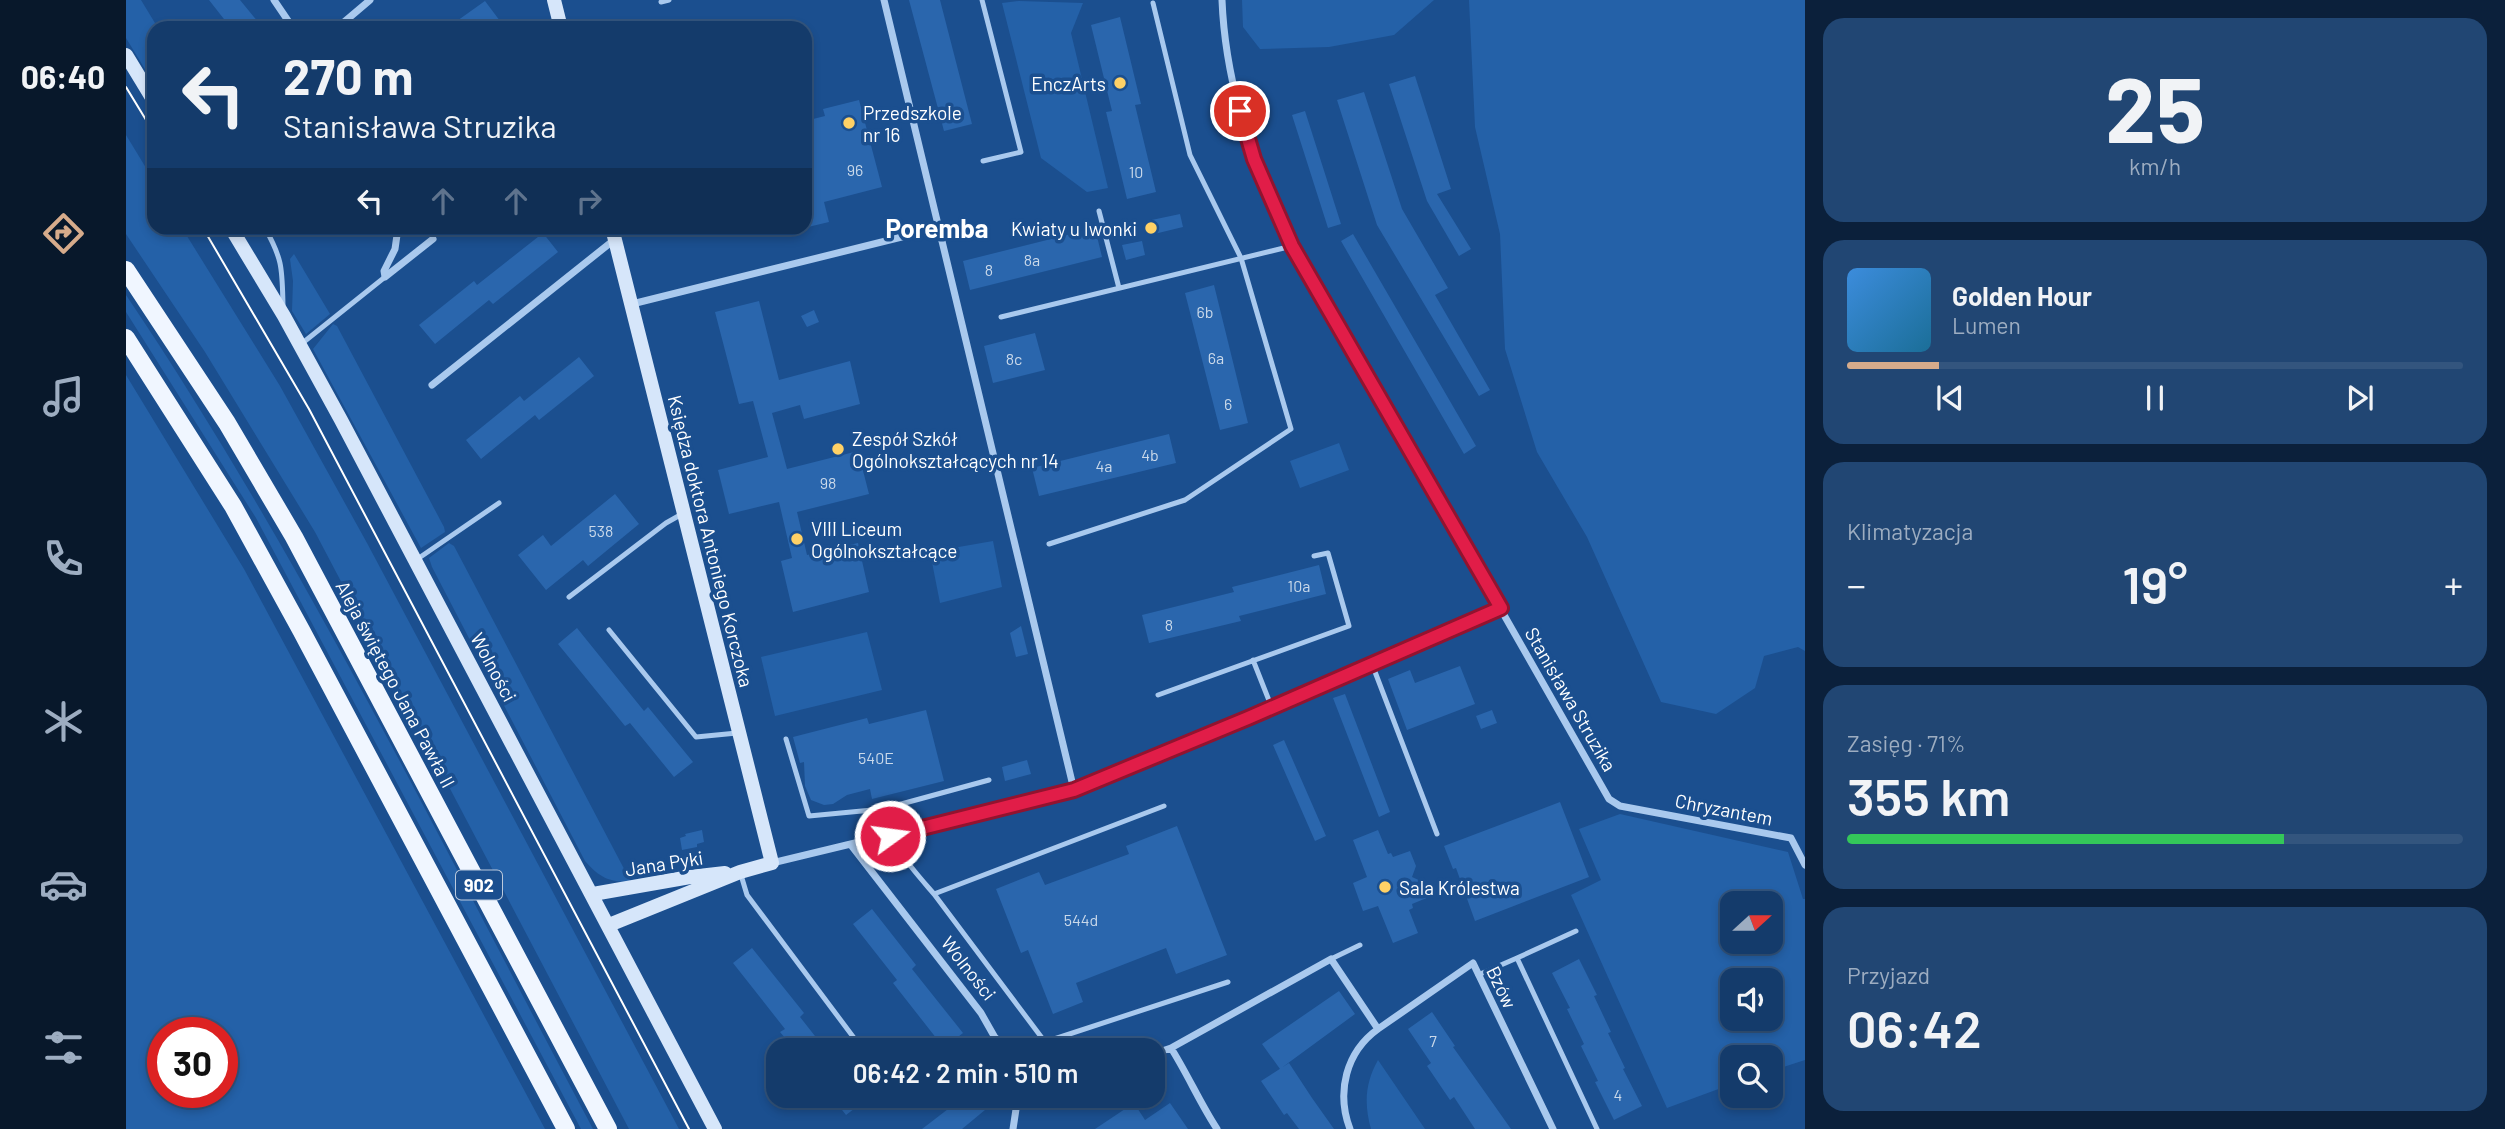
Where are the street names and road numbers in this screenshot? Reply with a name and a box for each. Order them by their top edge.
street label: Księdza doktora Antoniego Korczoka [664,393,758,689]
street label: Aleja świętego Jana Pawła II [332,577,460,791]
street label: Stanisława Struzika [1520,623,1622,775]
street label: Wolności [466,629,522,705]
street label: Chryzantem [1673,788,1775,830]
street label: Jana Pyki [623,845,705,881]
road number: 902 [456,870,502,900]
street label: Wolności [937,931,1001,1005]
street label: Bzów [1482,962,1522,1012]

